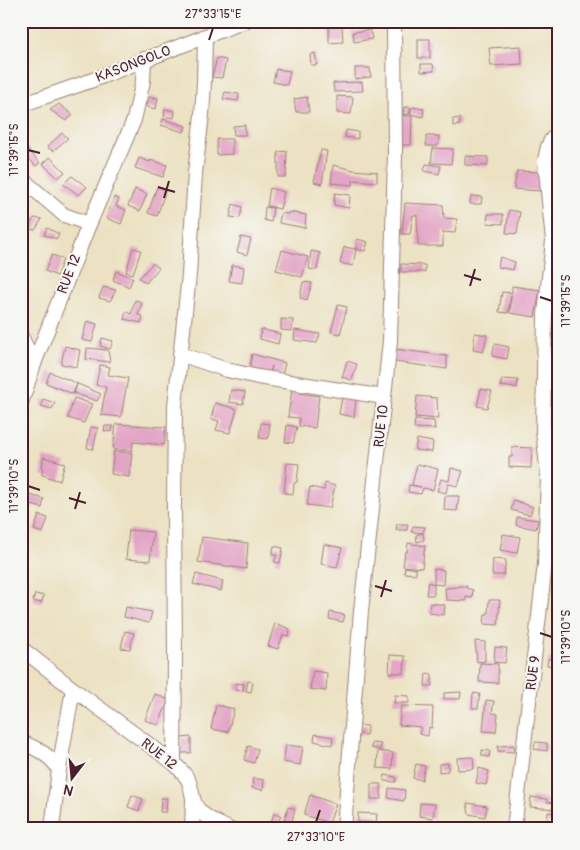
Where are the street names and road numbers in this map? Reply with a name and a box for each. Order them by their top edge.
street label: KASONGOLO [93,42,173,86]
street label: RUE 12 [54,252,84,296]
street label: RUE 10 [370,404,392,448]
street label: RUE 9 [522,655,544,691]
street label: RUE 12 [138,735,181,773]

